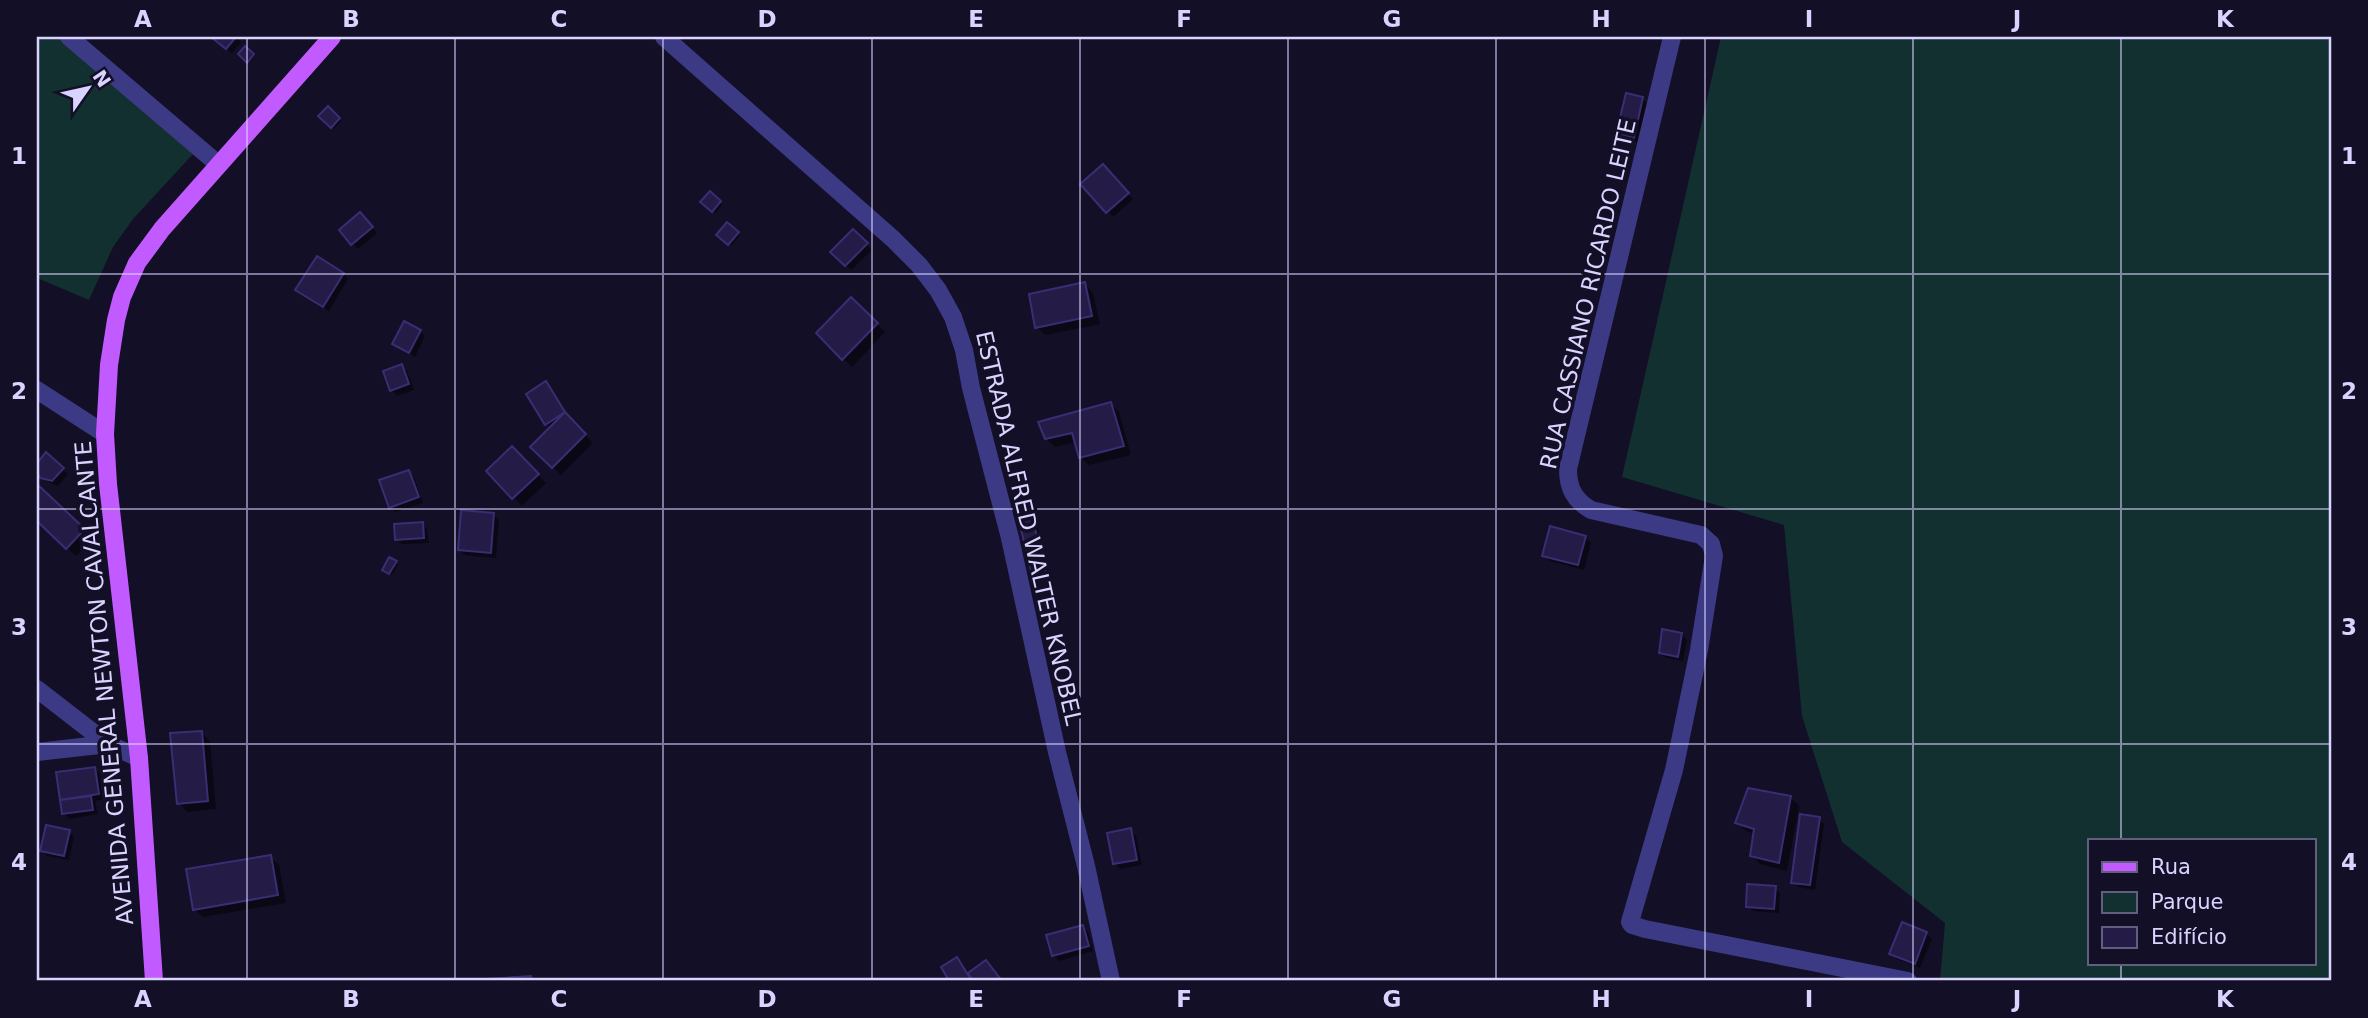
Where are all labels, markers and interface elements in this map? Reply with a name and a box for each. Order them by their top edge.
text: A [134,6,152,32]
text: B [342,6,360,32]
text: C [551,6,567,32]
text: D [757,6,777,32]
text: E [968,6,984,32]
text: F [1176,6,1192,32]
text: G [1383,6,1401,32]
text: H [1591,6,1611,32]
text: I [1805,6,1813,32]
text: J [2011,6,2021,32]
text: K [2216,6,2235,32]
north arrow [52,52,122,122]
text: N [89,66,116,91]
street label: RUA CASSIANO RICARDO LEITE [1535,116,1641,472]
text: 1 [11,143,27,169]
text: 1 [2341,143,2357,169]
street label: ESTRADA ALFRED WALTER KNOBEL [971,328,1087,728]
text: 2 [11,378,27,404]
text: 2 [2341,378,2357,404]
street label: AVENIDA GENERAL NEWTON CAVALCANTE [70,440,138,926]
text: 3 [11,614,27,640]
text: 3 [2341,614,2357,640]
legend [2088,839,2316,965]
text: 4 [11,849,27,875]
text: 4 [2341,849,2357,875]
text: Rua [2151,855,2191,879]
text: Parque [2151,890,2223,914]
text: Edifício [2151,925,2227,949]
text: A [134,986,152,1012]
text: B [342,986,360,1012]
text: C [551,986,567,1012]
text: D [757,986,777,1012]
text: E [968,986,984,1012]
text: F [1176,986,1192,1012]
text: G [1383,986,1401,1012]
text: H [1591,986,1611,1012]
text: I [1805,986,1813,1012]
text: J [2011,986,2021,1012]
text: K [2216,986,2235,1012]

